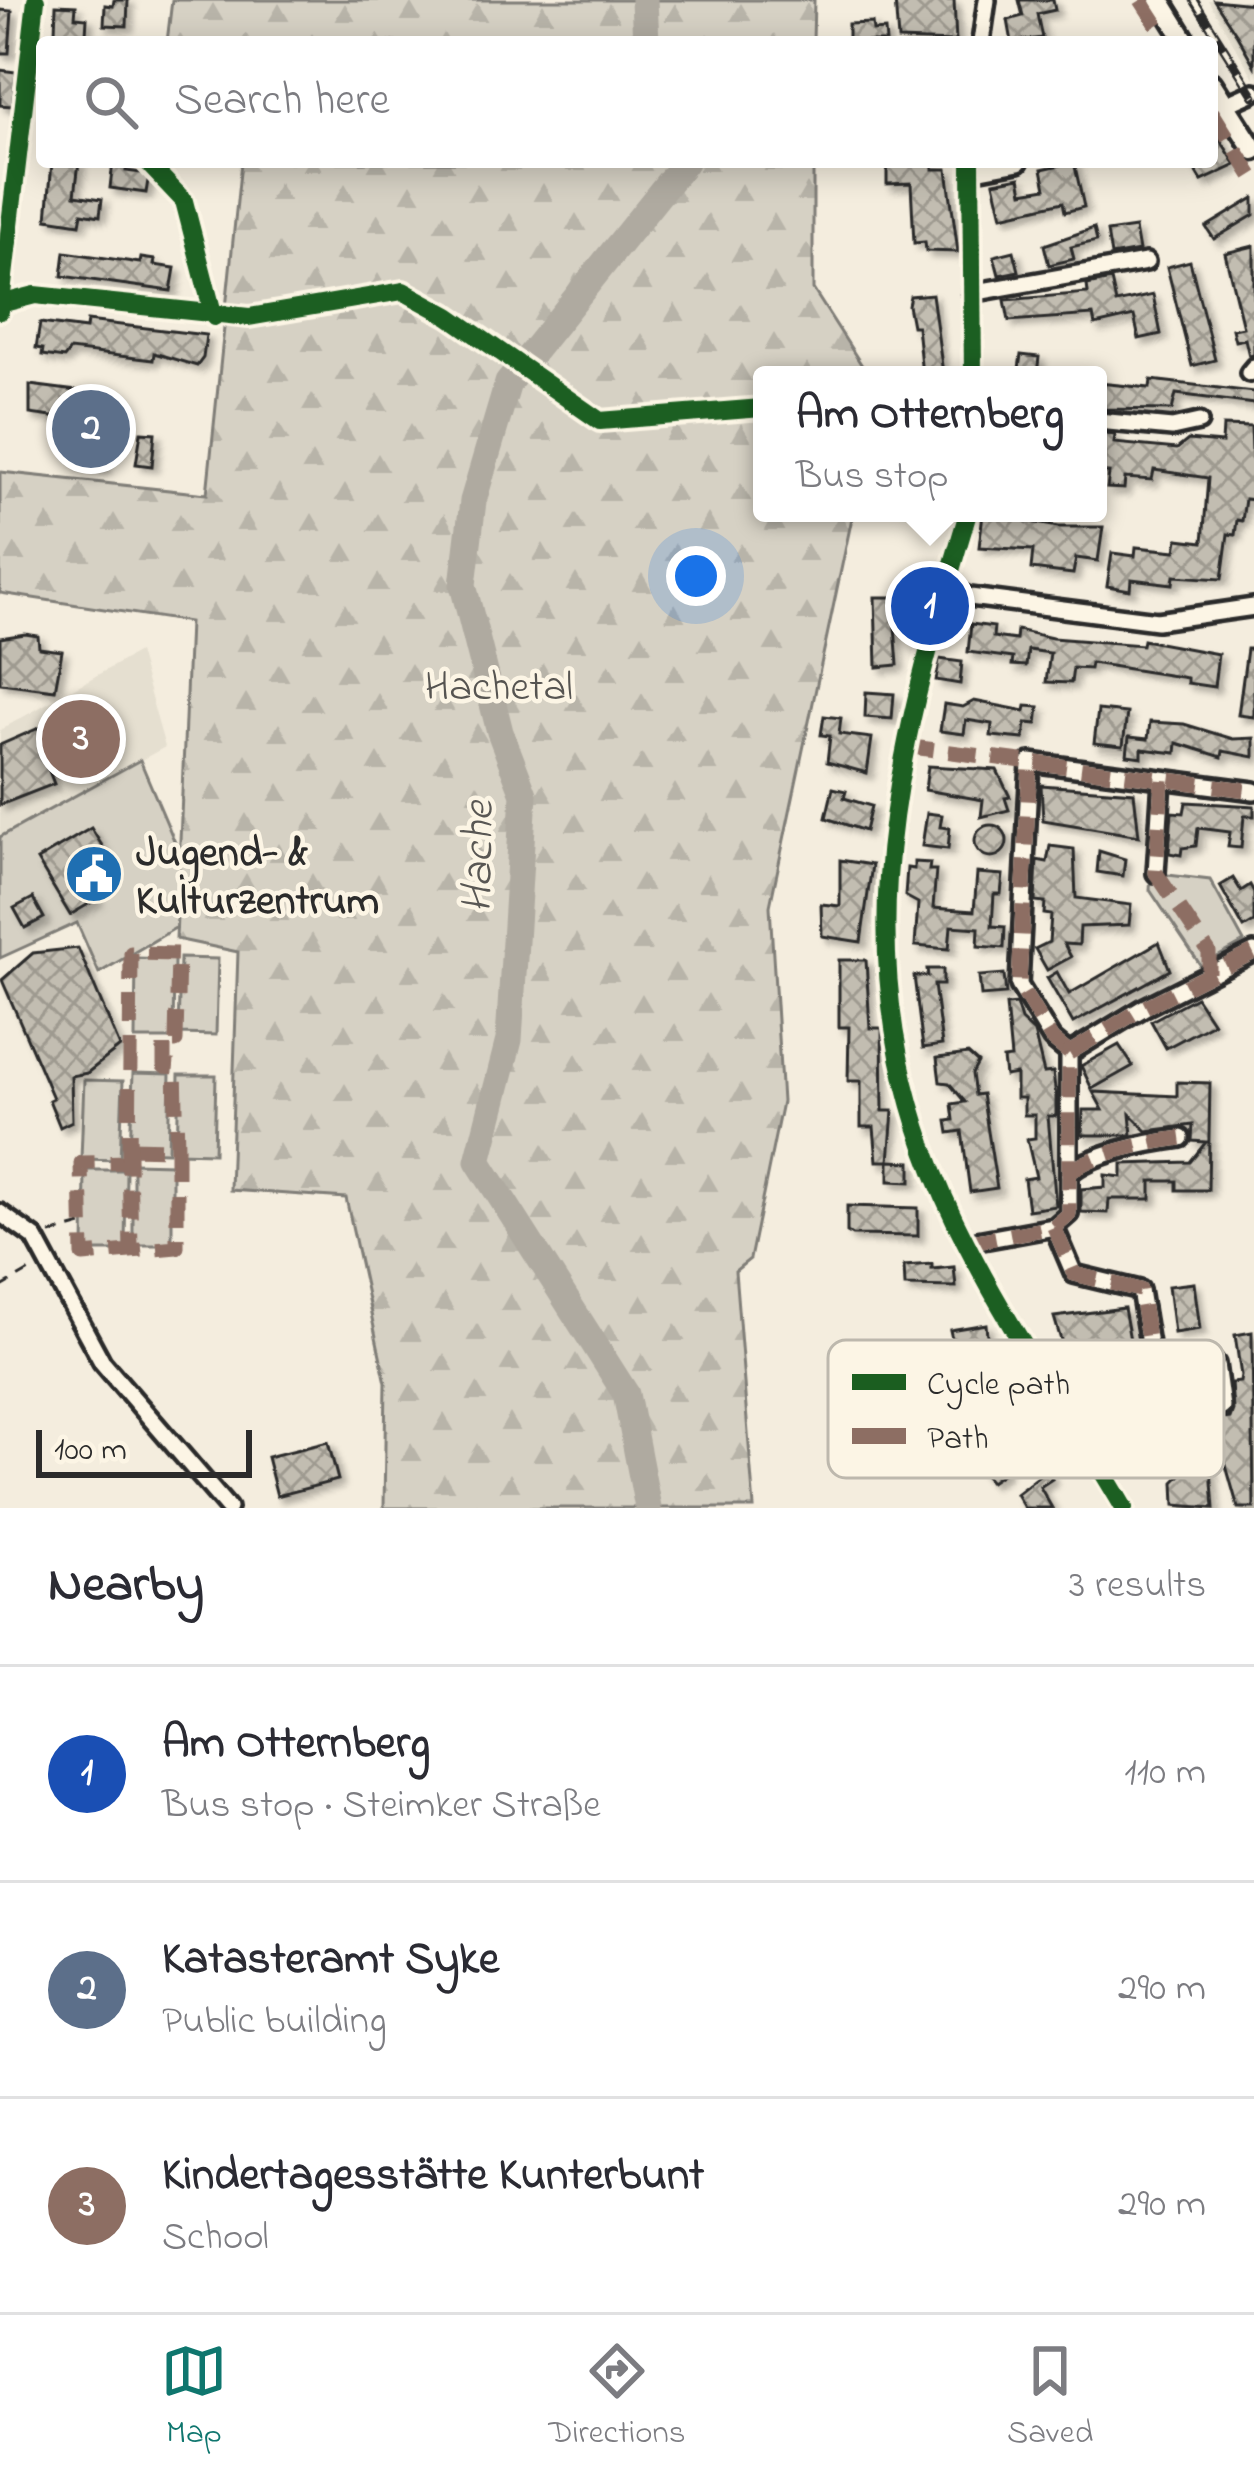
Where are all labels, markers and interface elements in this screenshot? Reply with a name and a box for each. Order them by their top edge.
search box [36,36,1218,168]
icon: search [78,69,144,135]
text: Search here [174,69,390,135]
popup [753,366,1107,522]
text: Am Otternberg [796,383,1064,449]
pin: 2 [52,384,130,474]
text: Bus stop [796,449,948,506]
your location [666,546,726,606]
pin: 1 [891,561,969,651]
park label: Hachetal [425,658,573,719]
pin: 3 [42,694,120,784]
water label: Hache [446,799,514,914]
place label: Jugend- & Kulturzentrum [136,824,379,933]
public building icon: Jugend- & Kulturzentrum [63,843,125,905]
legend [828,1340,1224,1478]
text: Cycle path [927,1362,1070,1410]
text: Path [927,1416,989,1464]
scale bar [36,1424,252,1477]
text: 100 m [54,1427,127,1475]
text: Nearby [48,1549,204,1624]
text: 3 results [1069,1558,1206,1615]
text: Am Otternberg [162,1712,430,1778]
text: 1 [81,1745,93,1802]
text: 110 m [1124,1745,1206,1802]
text: Bus stop · Steimker Straße [162,1778,601,1835]
text: Katasteramt Syke [162,1928,499,1994]
text: 2 [77,1961,97,2018]
text: 290 m [1118,1961,1206,2018]
text: Public building [162,1994,387,2051]
text: Kindertagesstätte Kunterbunt [162,2144,704,2210]
text: 3 [79,2177,95,2234]
text: 290 m [1118,2177,1206,2234]
text: School [162,2210,269,2267]
tab: Map [161,2338,227,2458]
tab: Directions [548,2338,686,2458]
tab: Saved [1007,2338,1093,2458]

